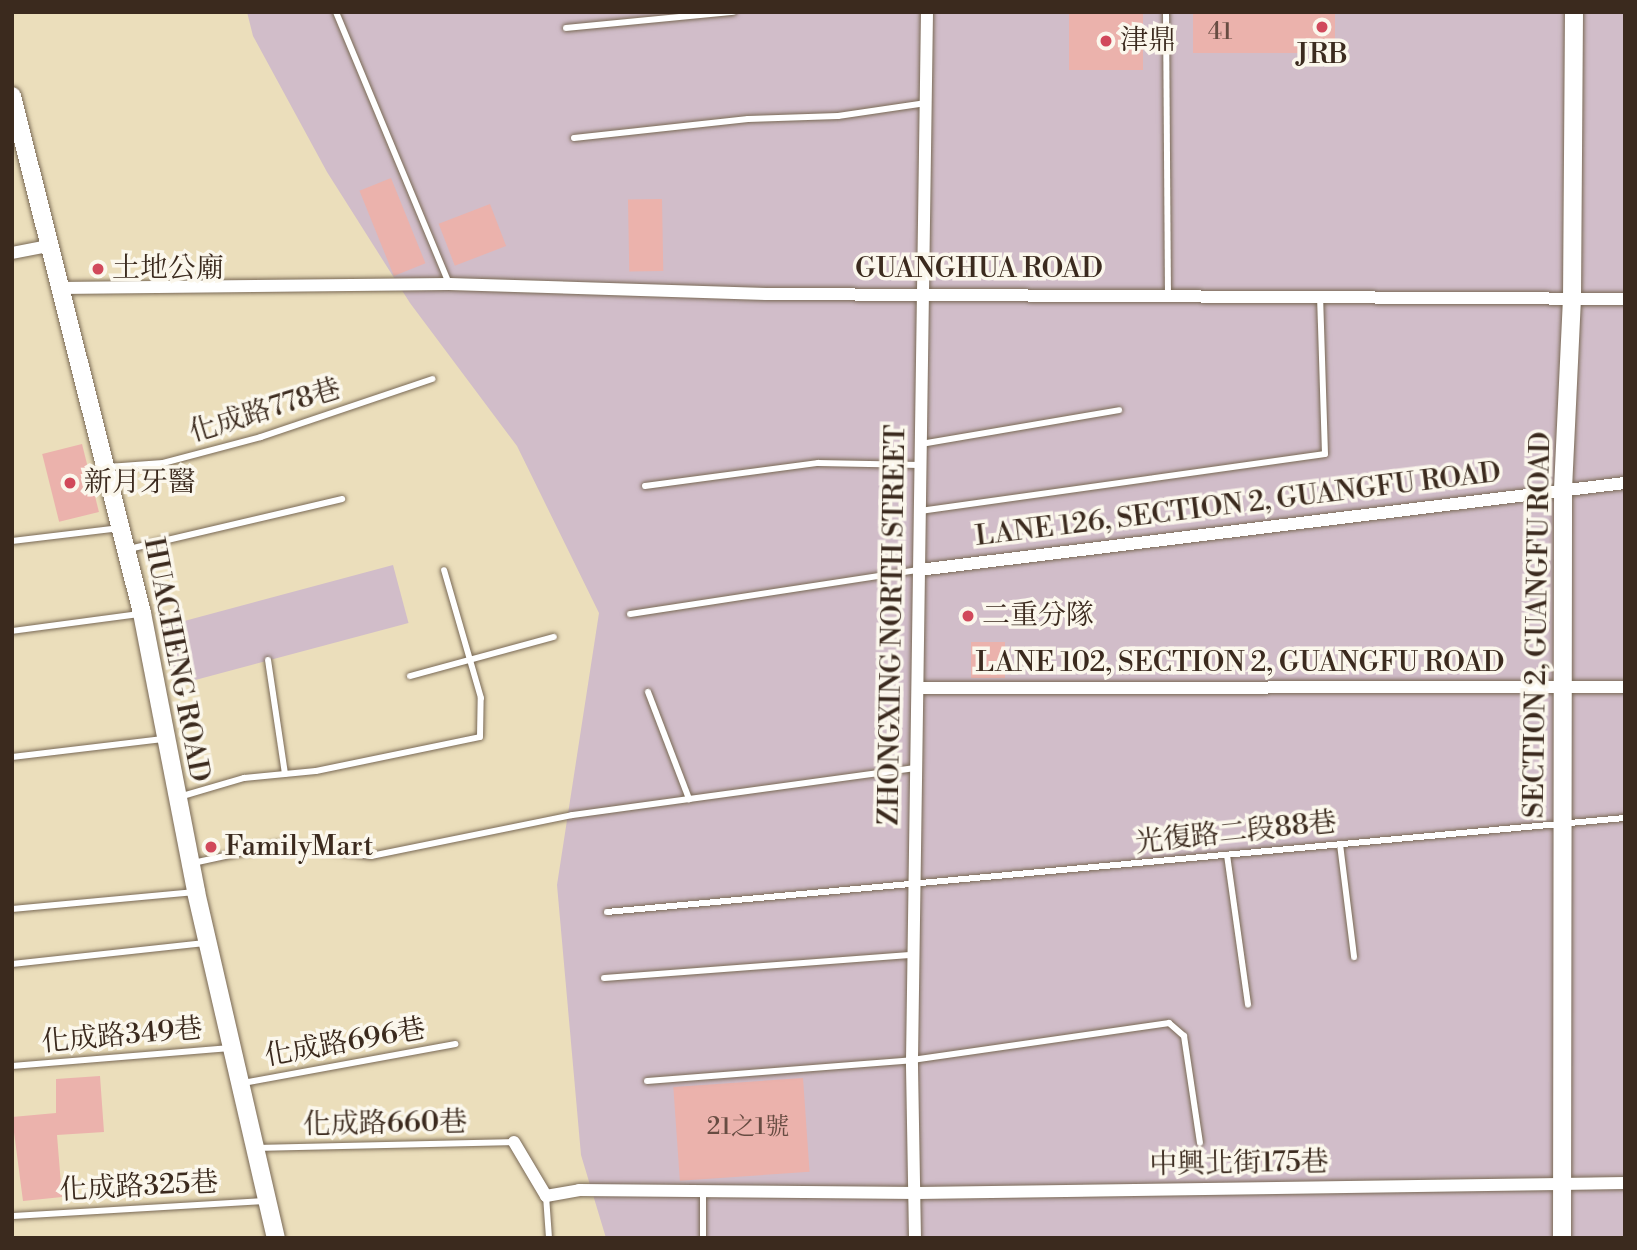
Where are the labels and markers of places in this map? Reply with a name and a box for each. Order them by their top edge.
marker: JRB [1314,19,1330,35]
place label: 津鼎 [1120,24,1176,58]
marker: 津鼎 [1098,33,1114,49]
place label: JRB [1296,38,1348,72]
place label: 土地公廟 [112,252,224,286]
marker: 土地公廟 [90,261,106,277]
place label: 新月牙醫 [84,466,196,500]
marker: 新月牙醫 [62,475,78,491]
place label: 二重分隊 [982,599,1094,633]
marker: 二重分隊 [960,608,976,624]
place label: FamilyMart [225,830,373,864]
marker: FamilyMart [203,839,219,855]

